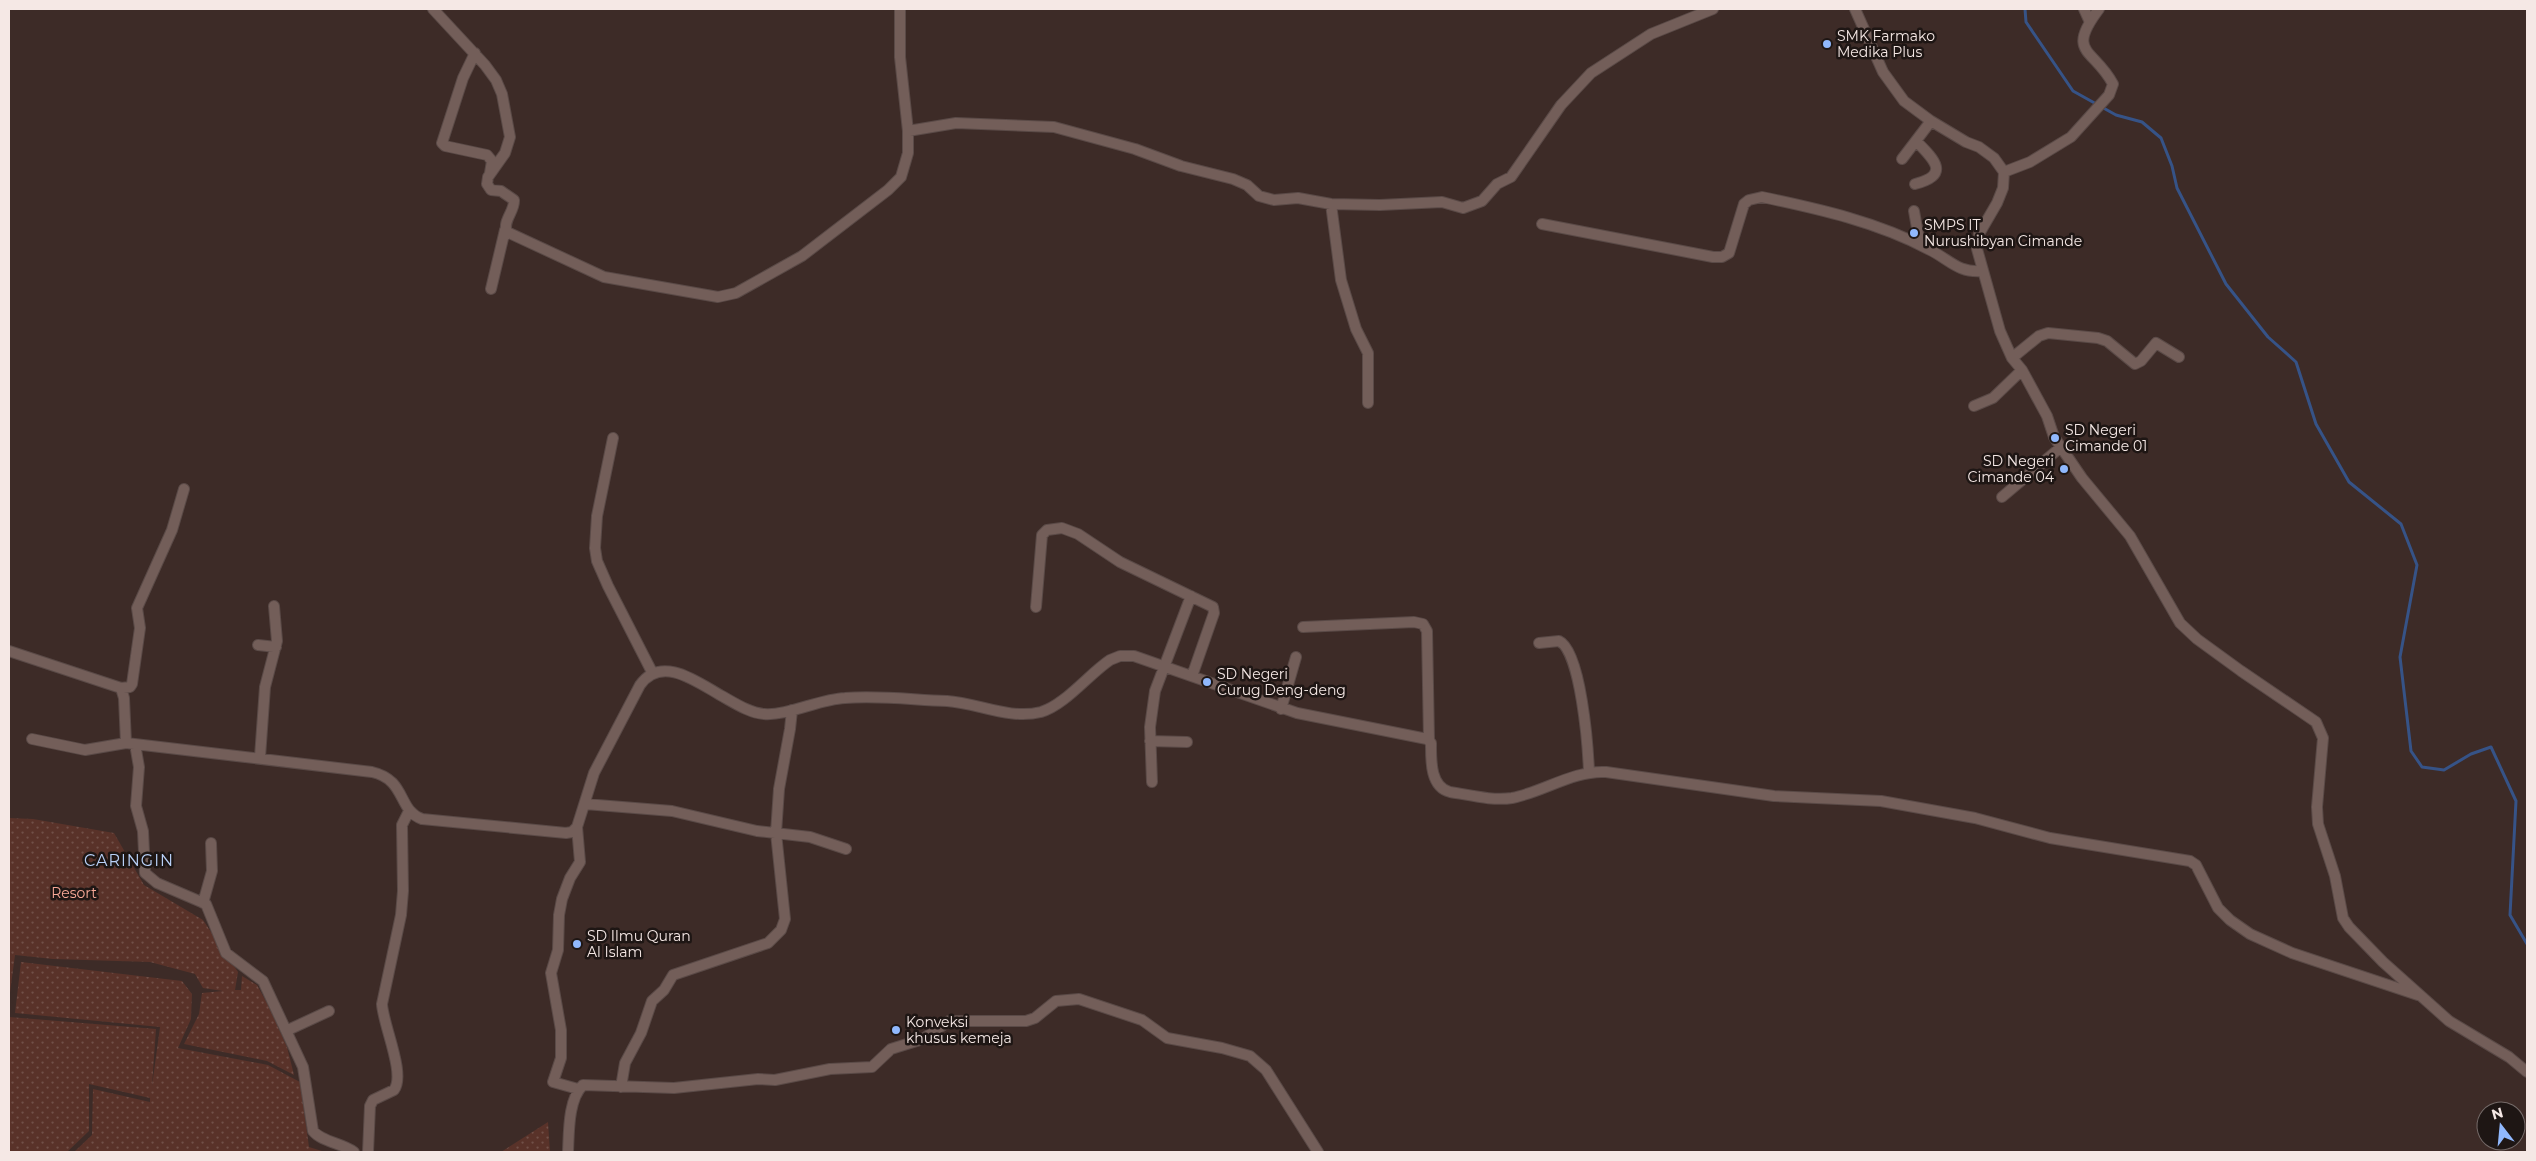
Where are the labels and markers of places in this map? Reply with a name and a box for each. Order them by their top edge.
place label: SMK Farmako Medika Plus [1837,27,1935,61]
marker: SMK Farmako Medika Plus [1821,38,1833,50]
place label: SMPS IT Nurushibyan Cimande [1924,216,2082,250]
marker: SMPS IT Nurushibyan Cimande [1908,227,1920,239]
place label: SD Negeri Cimande 01 [2065,421,2147,455]
marker: SD Negeri Cimande 01 [2049,432,2061,444]
place label: SD Negeri Cimande 04 [1968,452,2055,486]
marker: SD Negeri Cimande 04 [2058,463,2070,475]
place label: SD Negeri Curug Deng-deng [1217,665,1346,699]
marker: SD Negeri Curug Deng-deng [1201,676,1213,688]
place label: SD Ilmu Quran Al Islam [587,927,691,961]
marker: SD Ilmu Quran Al Islam [571,938,583,950]
place label: Konveksi khusus kemeja [906,1013,1012,1047]
marker: Konveksi khusus kemeja [890,1024,902,1036]

